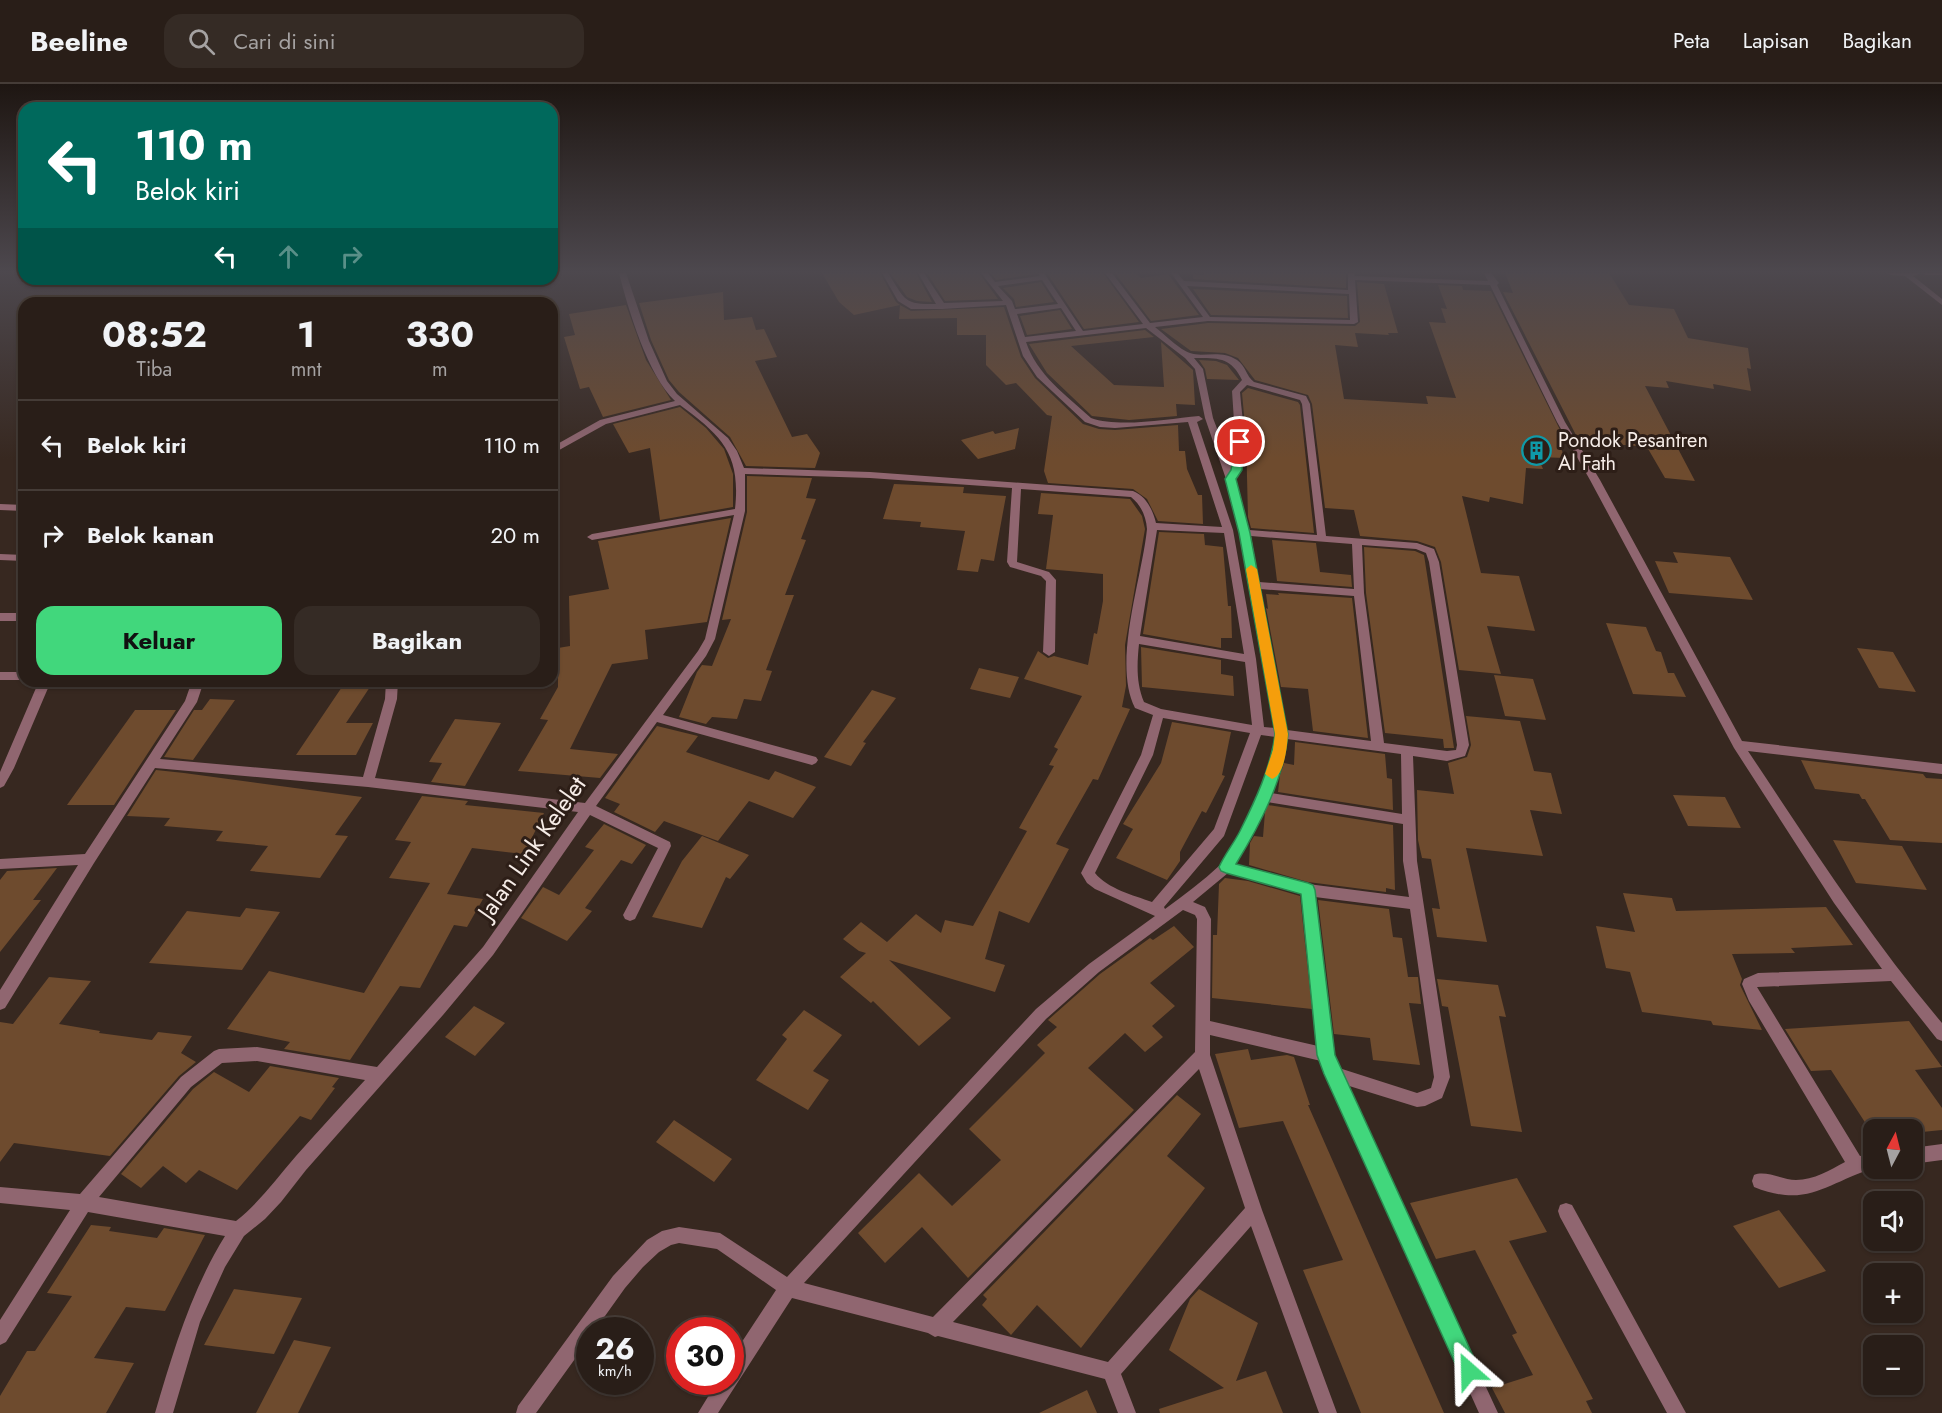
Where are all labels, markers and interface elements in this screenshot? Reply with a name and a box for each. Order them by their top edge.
search box [164,14,584,68]
text: Beeline [30,21,128,62]
icon: search [185,25,218,58]
text: Cari di sini [233,25,335,57]
text: Peta [1673,26,1710,56]
text: Lapisan [1743,26,1809,56]
text: Bagikan [1842,26,1912,56]
text: 110 m [135,115,253,176]
icon: left [36,126,114,204]
text: Belok kiri [135,171,240,210]
icon: left [209,240,242,273]
icon: ahead [272,240,305,273]
icon: right [335,240,368,273]
text: 08:52 [102,308,207,360]
text: 1 [297,308,315,360]
text: 330 [406,308,474,360]
text: Tiba [137,355,172,384]
text: mnt [291,355,322,384]
text: m [432,355,448,384]
pin [1214,416,1265,467]
icon: arrive [1223,425,1256,458]
place label: Pondok Pesantren Al Fath [1558,426,1708,478]
icon: left [36,429,69,462]
text: Belok kiri [87,429,186,461]
text: 110 m [483,429,540,461]
building icon: Pondok Pesantren Al Fath [1521,435,1553,467]
icon: right [36,519,69,552]
text: Belok kanan [87,519,214,551]
text: 20 m [491,519,540,551]
button: Keluar [36,606,282,675]
button: Bagikan [294,606,540,675]
street label: Jalan Link Kelelet [467,769,594,929]
north arrow [1863,1119,1923,1179]
map controls [1863,1119,1923,1395]
button: sound [1863,1191,1923,1251]
button: + [1863,1263,1923,1323]
speed limit sign: 30 [666,1317,744,1395]
text: 26 [595,1327,635,1370]
button: − [1863,1335,1923,1395]
position arrow [1437,1339,1501,1403]
text: km/h [598,1360,632,1382]

